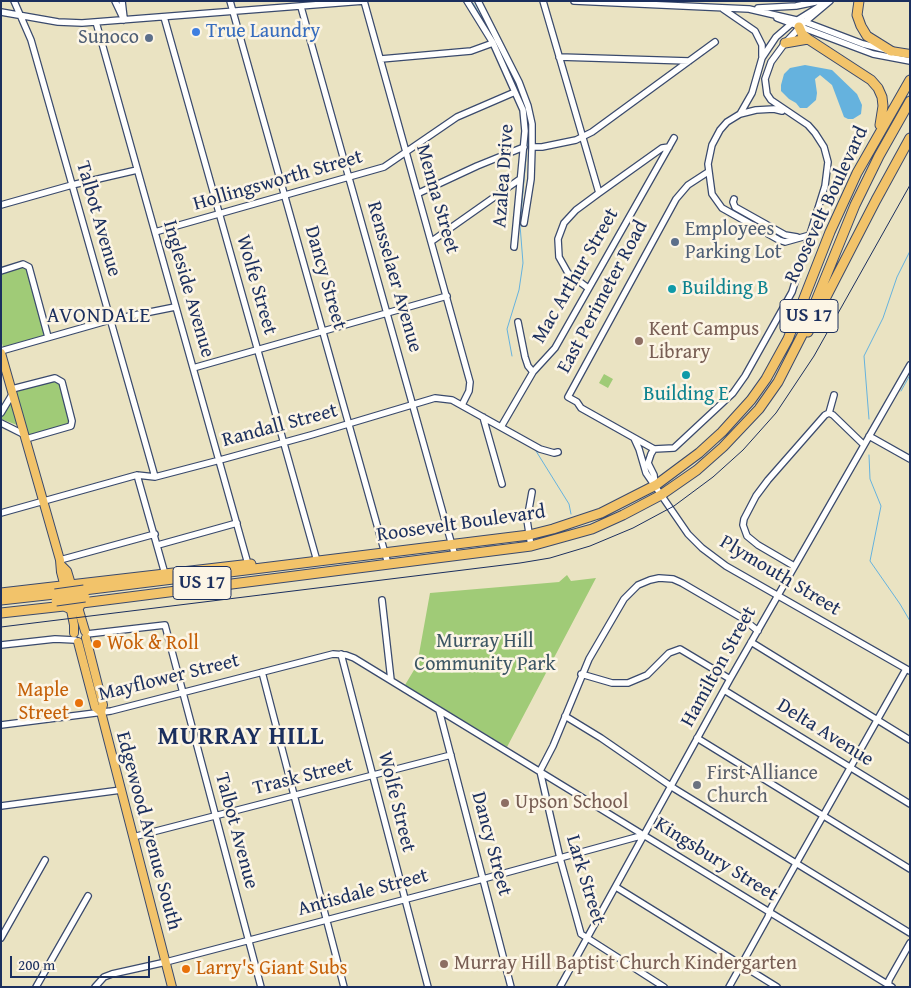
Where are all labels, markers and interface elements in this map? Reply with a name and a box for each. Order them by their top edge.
place label: True Laundry [206,20,320,44]
place label: Sunoco [78,26,139,50]
marker: True Laundry [190,26,202,38]
marker: Sunoco [143,32,155,44]
street label: Azalea Drive [488,123,520,229]
street label: Roosevelt Boulevard [780,123,874,287]
street label: Menna Street [410,142,464,256]
street label: Hollingsworth Street [191,145,365,217]
street label: Talbot Avenue [70,159,126,279]
street label: Rensselaer Avenue [361,199,427,355]
street label: Mac Arthur Street [528,204,624,348]
street label: East Perimeter Road [553,216,653,378]
street label: Ingleside Avenue [157,218,219,360]
place label: Employees Parking Lot [685,218,782,265]
street label: Dancy Street [299,223,351,333]
street label: Wolfe Street [230,232,282,338]
marker: Employees Parking Lot [669,236,681,248]
place label: Building B [682,277,769,301]
marker: Building B [666,283,678,295]
road number: US 17 [780,300,838,332]
district label: AVONDALE [46,304,152,330]
place label: Kent Campus Library [649,318,759,365]
marker: Kent Campus Library [633,335,645,347]
marker: Building E [680,369,692,381]
place label: Building E [643,383,729,407]
street label: Randall Street [220,399,340,453]
street label: Roosevelt Boulevard [375,500,547,548]
street label: Plymouth Street [715,530,845,622]
road number: US 17 [173,566,231,600]
street label: Hamilton Street [676,603,762,731]
park label: Murray Hill Community Park [414,630,556,677]
place label: Wok & Roll [107,632,199,656]
marker: Wok & Roll [91,638,103,650]
street label: Mayflower Street [96,649,242,707]
place label: Maple Street [17,679,69,726]
street label: Delta Avenue [772,694,878,772]
marker: Maple Street [73,697,85,709]
district label: MURRAY HILL [156,723,326,753]
street label: Edgewood Avenue South [110,729,186,933]
street label: Wolfe Street [372,749,420,855]
street label: Trask Street [251,753,355,801]
place label: First Alliance Church [707,762,818,809]
street label: Talbot Avenue [209,770,263,892]
marker: First Alliance Church [691,779,703,791]
street label: Dancy Street [466,789,516,899]
place label: Upson School [515,791,628,815]
marker: Upson School [499,797,511,809]
street label: Kingsbury Street [650,812,782,908]
street label: Lark Street [560,832,610,928]
street label: Antisdale Street [295,864,431,922]
scale bar [12,946,152,978]
place label: Murray Hill Baptist Church Kindergarten [454,952,797,976]
text: 200 m [18,954,55,975]
place label: Larry's Giant Subs [196,957,348,981]
marker: Murray Hill Baptist Church Kindergarten [438,958,450,970]
marker: Larry's Giant Subs [180,963,192,975]

